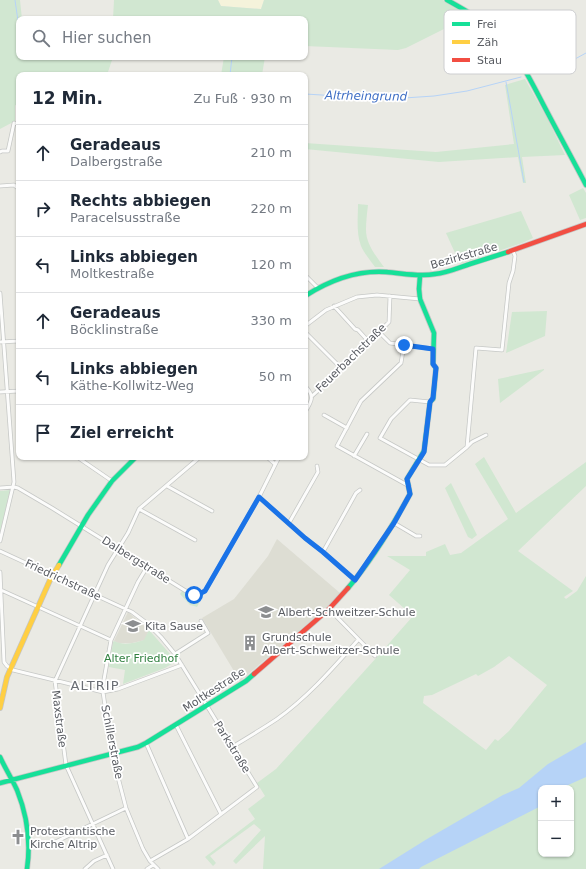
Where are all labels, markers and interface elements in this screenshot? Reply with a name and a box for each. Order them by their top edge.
legend [444,10,576,74]
search box [16,16,308,60]
text: Frei [477,18,497,31]
icon: search [30,27,52,49]
text: Hier suchen [62,29,151,47]
text: Zäh [477,36,498,49]
text: Stau [477,54,502,67]
text: 12 Min. [32,88,103,108]
water label: Altrheingrund [324,88,408,104]
text: Zu Fuß · 930 m [194,91,292,106]
text: Geradeaus [70,136,161,154]
icon: ahead [32,142,54,164]
text: 210 m [250,145,292,160]
text: Dalbergstraße [70,154,163,169]
text: Rechts abbiegen [70,192,211,210]
icon: right [32,198,54,220]
text: 220 m [250,201,292,216]
text: Paracelsusstraße [70,210,180,225]
street label: Bezirkstraße [429,240,499,272]
text: Links abbiegen [70,248,198,266]
icon: left [32,254,54,276]
text: 120 m [250,257,292,272]
text: Moltkestraße [70,266,154,281]
text: Geradeaus [70,304,161,322]
icon: ahead [32,310,54,332]
text: 330 m [250,313,292,328]
street label: Feuerbachstraße [313,321,389,395]
text: Böcklinstraße [70,322,158,337]
route end [395,336,413,354]
text: Links abbiegen [70,360,198,378]
icon: left [32,366,54,388]
text: 50 m [259,369,292,384]
text: Käthe-Kollwitz-Weg [70,378,194,393]
icon: arrive [32,422,54,444]
text: Ziel erreicht [70,424,174,442]
street label: Dalbergstraße [99,534,173,586]
street label: Friedrichstraße [23,557,103,603]
route start [185,586,203,604]
school or university icon: Albert-Schweitzer-Schule [257,603,275,621]
place label: Albert-Schweitzer-Schule [278,606,416,619]
school or university icon: Kita Sause [124,617,142,635]
place label: Kita Sause [145,620,203,633]
place label: Grundschule Albert-Schweitzer-Schule [262,631,400,657]
building icon: Grundschule Albert-Schweitzer-Schule [241,634,259,652]
park label: Alter Friedhof [104,652,179,665]
street label: Moltkestraße [181,665,248,715]
district label: ALTRIP [71,678,120,693]
street label: Maxstraße [49,690,69,749]
street label: Schillerstraße [98,704,126,781]
street label: Parkstraße [211,719,253,776]
map controls [538,785,574,857]
button: + [538,785,574,821]
button: − [538,821,574,857]
place label: Protestantische Kirche Altrip [30,825,115,851]
church icon: Protestantische Kirche Altrip [9,828,27,846]

